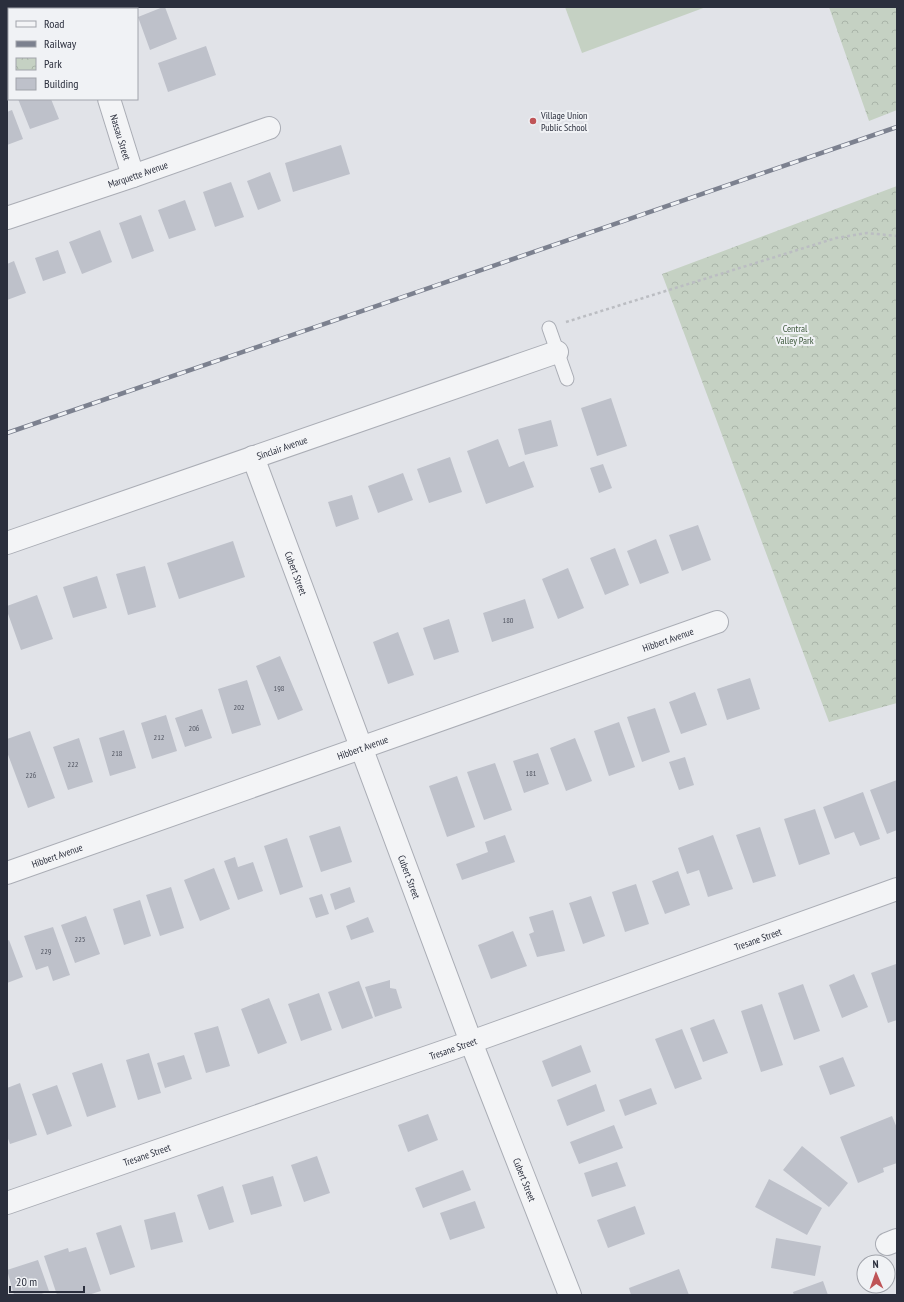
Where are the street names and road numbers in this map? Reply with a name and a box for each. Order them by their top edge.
street label: Nassau Street [108,113,134,162]
street label: Marquette Avenue [106,158,170,190]
street label: Sinclair Avenue [255,433,309,462]
street label: Cubert Street [282,549,310,597]
street label: Hibbert Avenue [641,624,695,654]
street label: Hibbert Avenue [335,732,390,762]
street label: Hibbert Avenue [30,840,84,870]
street label: Cubert Street [395,853,424,901]
street label: Tresane Street [733,924,784,953]
street label: Tresane Street [428,1034,479,1062]
street label: Tresane Street [121,1140,172,1169]
street label: Cubert Street [510,1156,539,1204]

